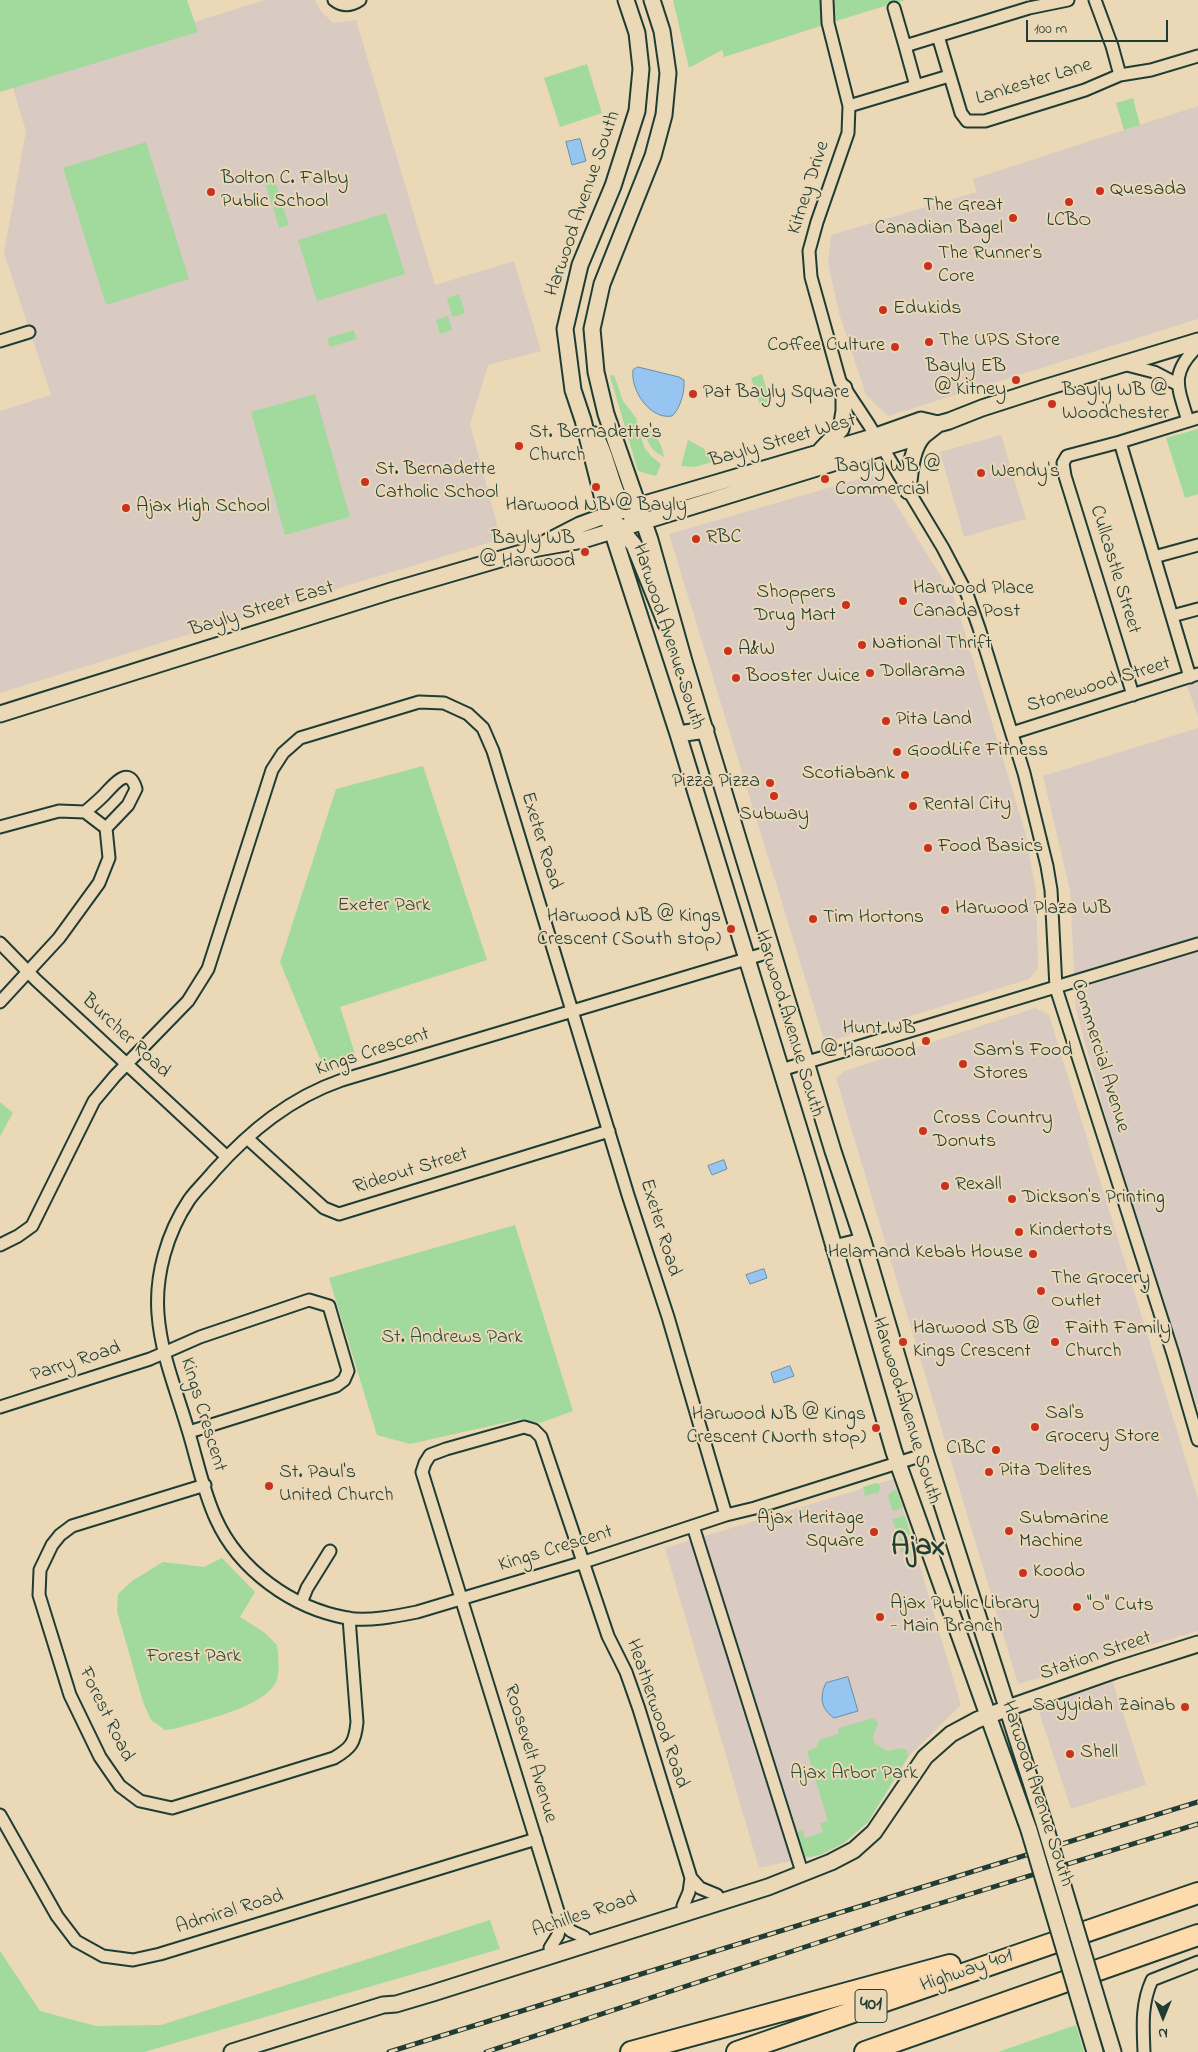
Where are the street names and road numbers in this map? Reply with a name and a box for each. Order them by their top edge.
street label: Lankester Lane [973,54,1095,112]
street label: Harwood Avenue South [541,108,627,300]
street label: Kitney Drive [784,138,836,238]
street label: Bayly Street West [707,410,859,474]
street label: Cullcastle Street [1083,503,1145,637]
street label: Harwood Avenue South [626,541,708,733]
street label: Bayly Street East [187,577,337,643]
street label: Stonewood Street [1024,653,1174,719]
street label: Exeter Road [514,789,566,893]
street label: Harwood Avenue South [748,928,828,1120]
street label: Commercial Avenue [1064,976,1134,1136]
street label: Burcher Road [75,990,175,1084]
street label: Kings Crescent [313,1023,433,1083]
street label: Rideout Street [351,1143,471,1201]
street label: Exeter Road [633,1176,685,1280]
street label: Harwood Avenue South [865,1315,945,1507]
street label: Parry Road [28,1337,124,1389]
street label: Kings Crescent [173,1355,231,1475]
street label: Kings Crescent [496,1521,616,1579]
street label: Station Street [1037,1627,1155,1687]
street label: Heatherwood Road [619,1636,693,1792]
street label: Forest Road [72,1664,138,1766]
street label: Roosevelt Avenue [497,1682,561,1826]
street label: Harwood Avenue South [995,1698,1077,1890]
street label: Admiral Road [173,1885,287,1941]
street label: Achilles Road [530,1888,640,1944]
street label: Highway 401 [918,1945,1016,1999]
road number: 401 [855,1990,887,2022]

